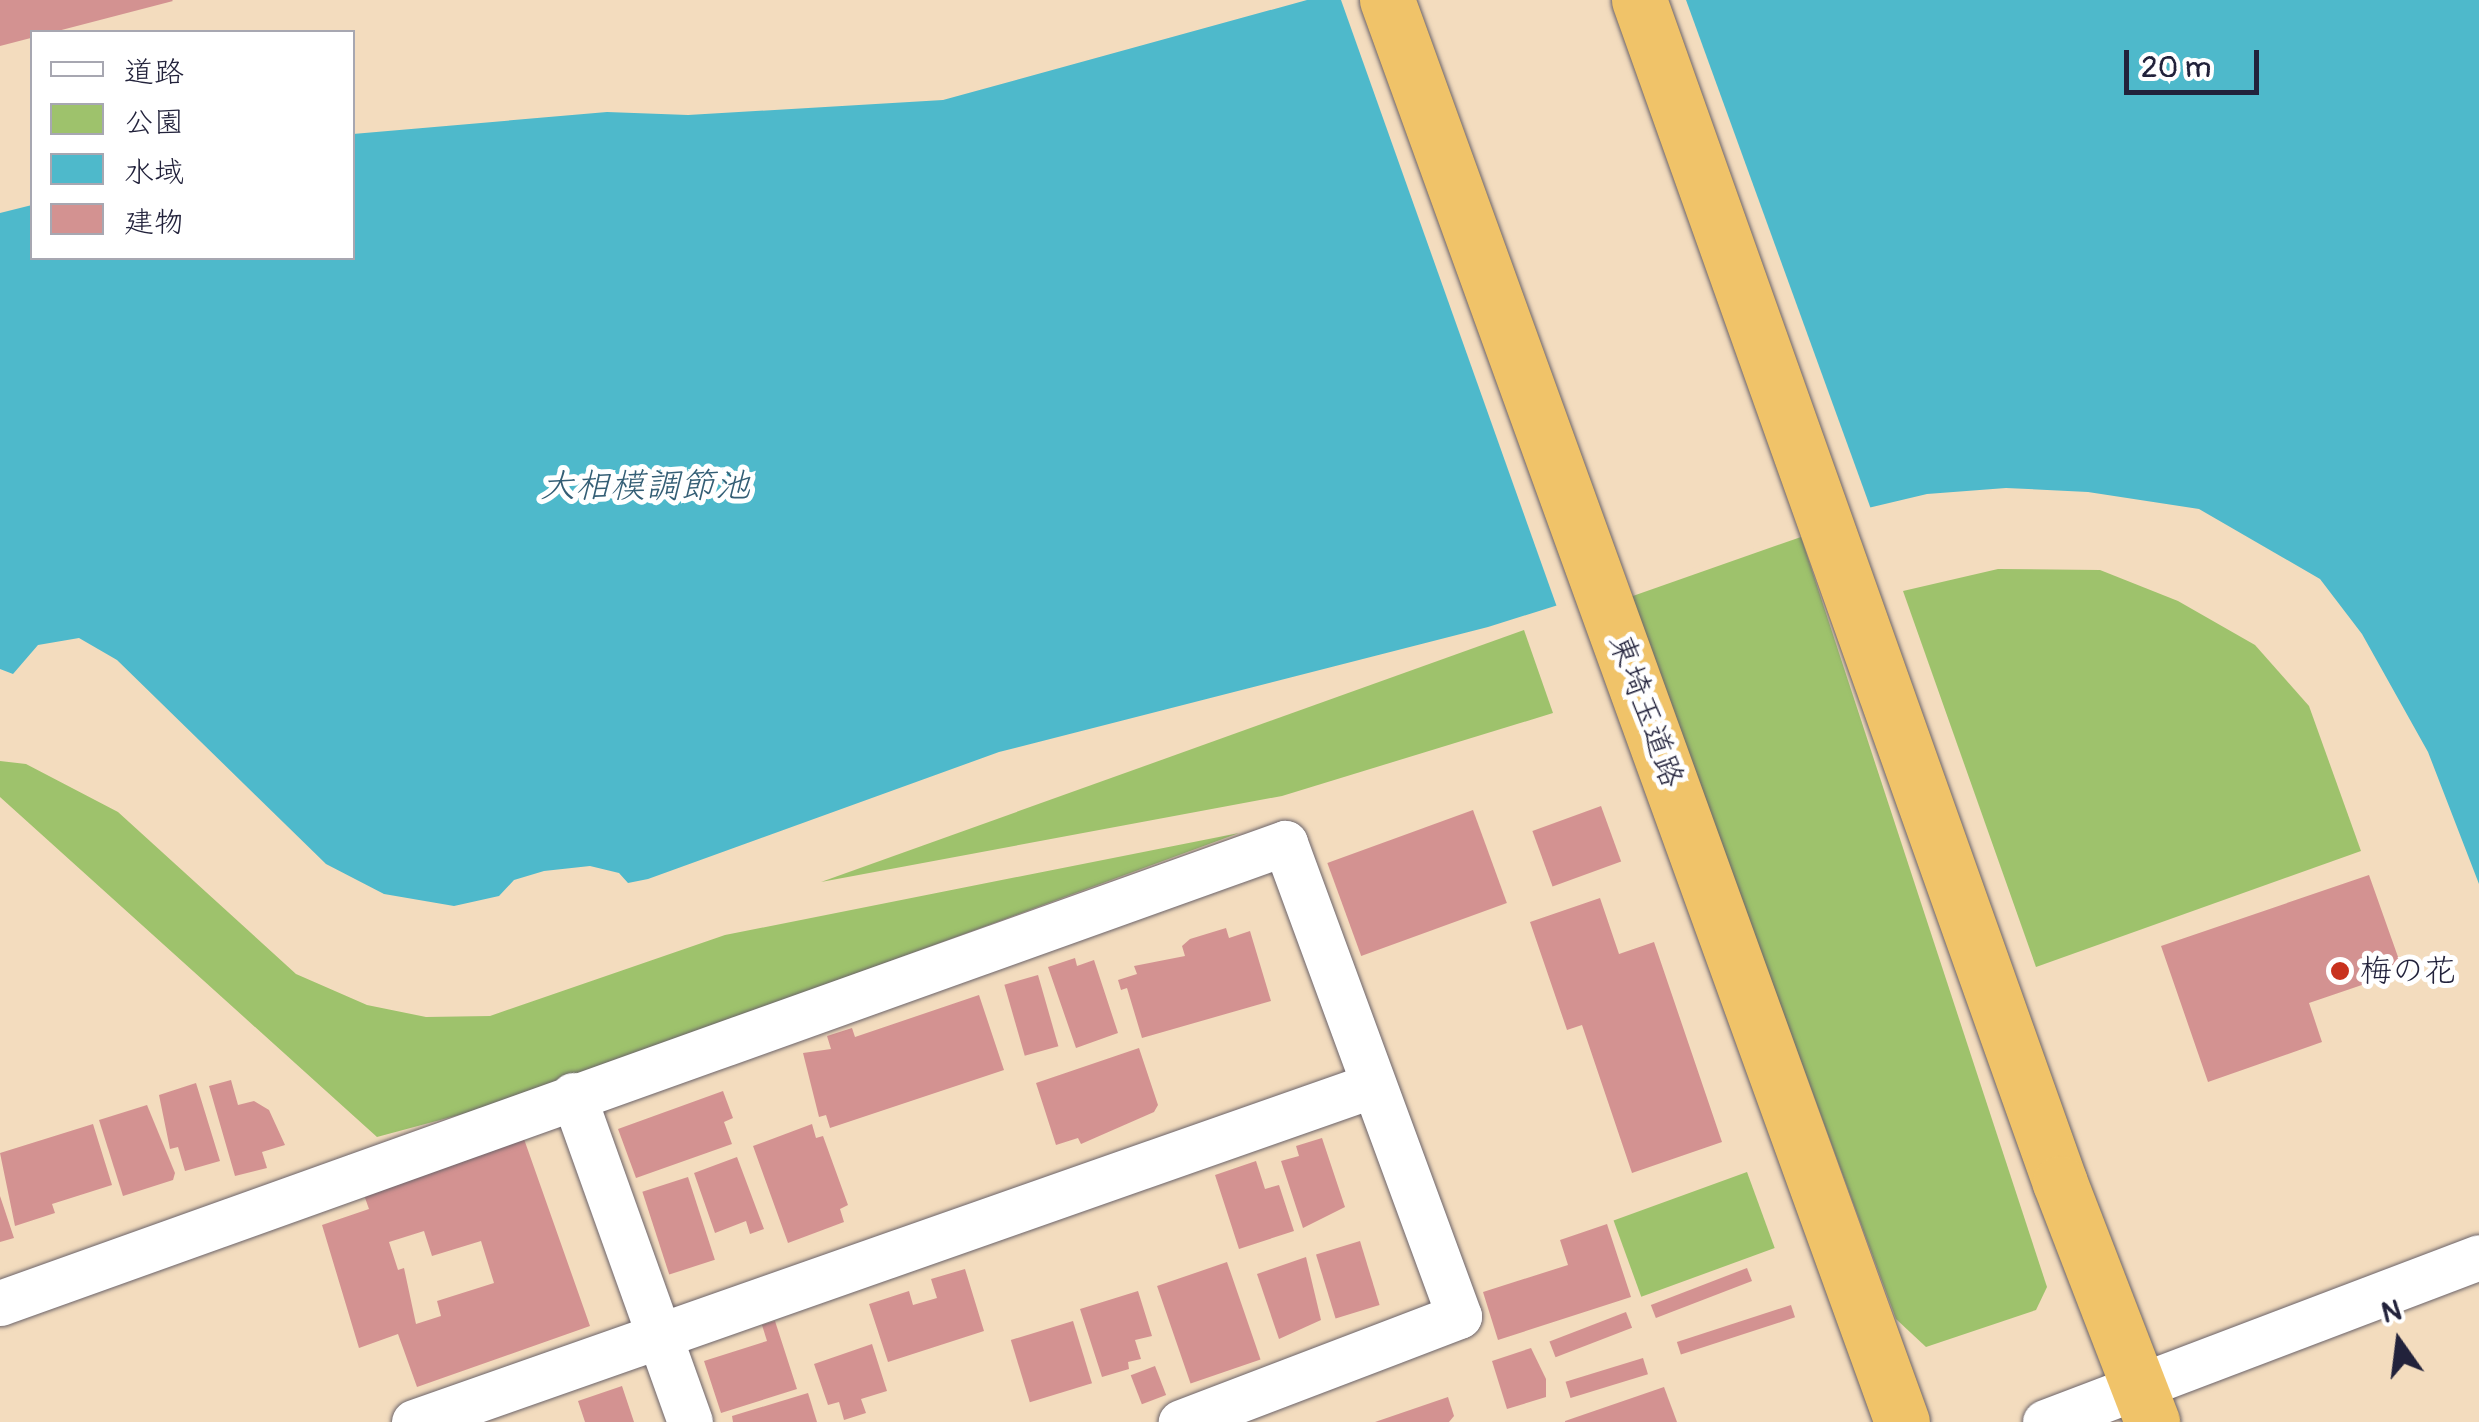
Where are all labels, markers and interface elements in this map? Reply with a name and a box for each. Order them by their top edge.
legend [30,30,355,260]
scale bar [2129,30,2264,92]
text: 20 m [2141,49,2211,86]
text: 道路 [124,54,184,91]
text: 公園 [124,104,184,141]
text: 水域 [124,154,184,191]
text: 建物 [124,204,184,241]
water label: 大相模調節池 [540,465,750,507]
street label: 東埼玉道路 [1601,629,1691,793]
place label: 梅の花 [2360,952,2456,990]
marker: 梅の花 [2329,960,2351,982]
north arrow [2349,1292,2449,1392]
text: N [2378,1293,2405,1332]

